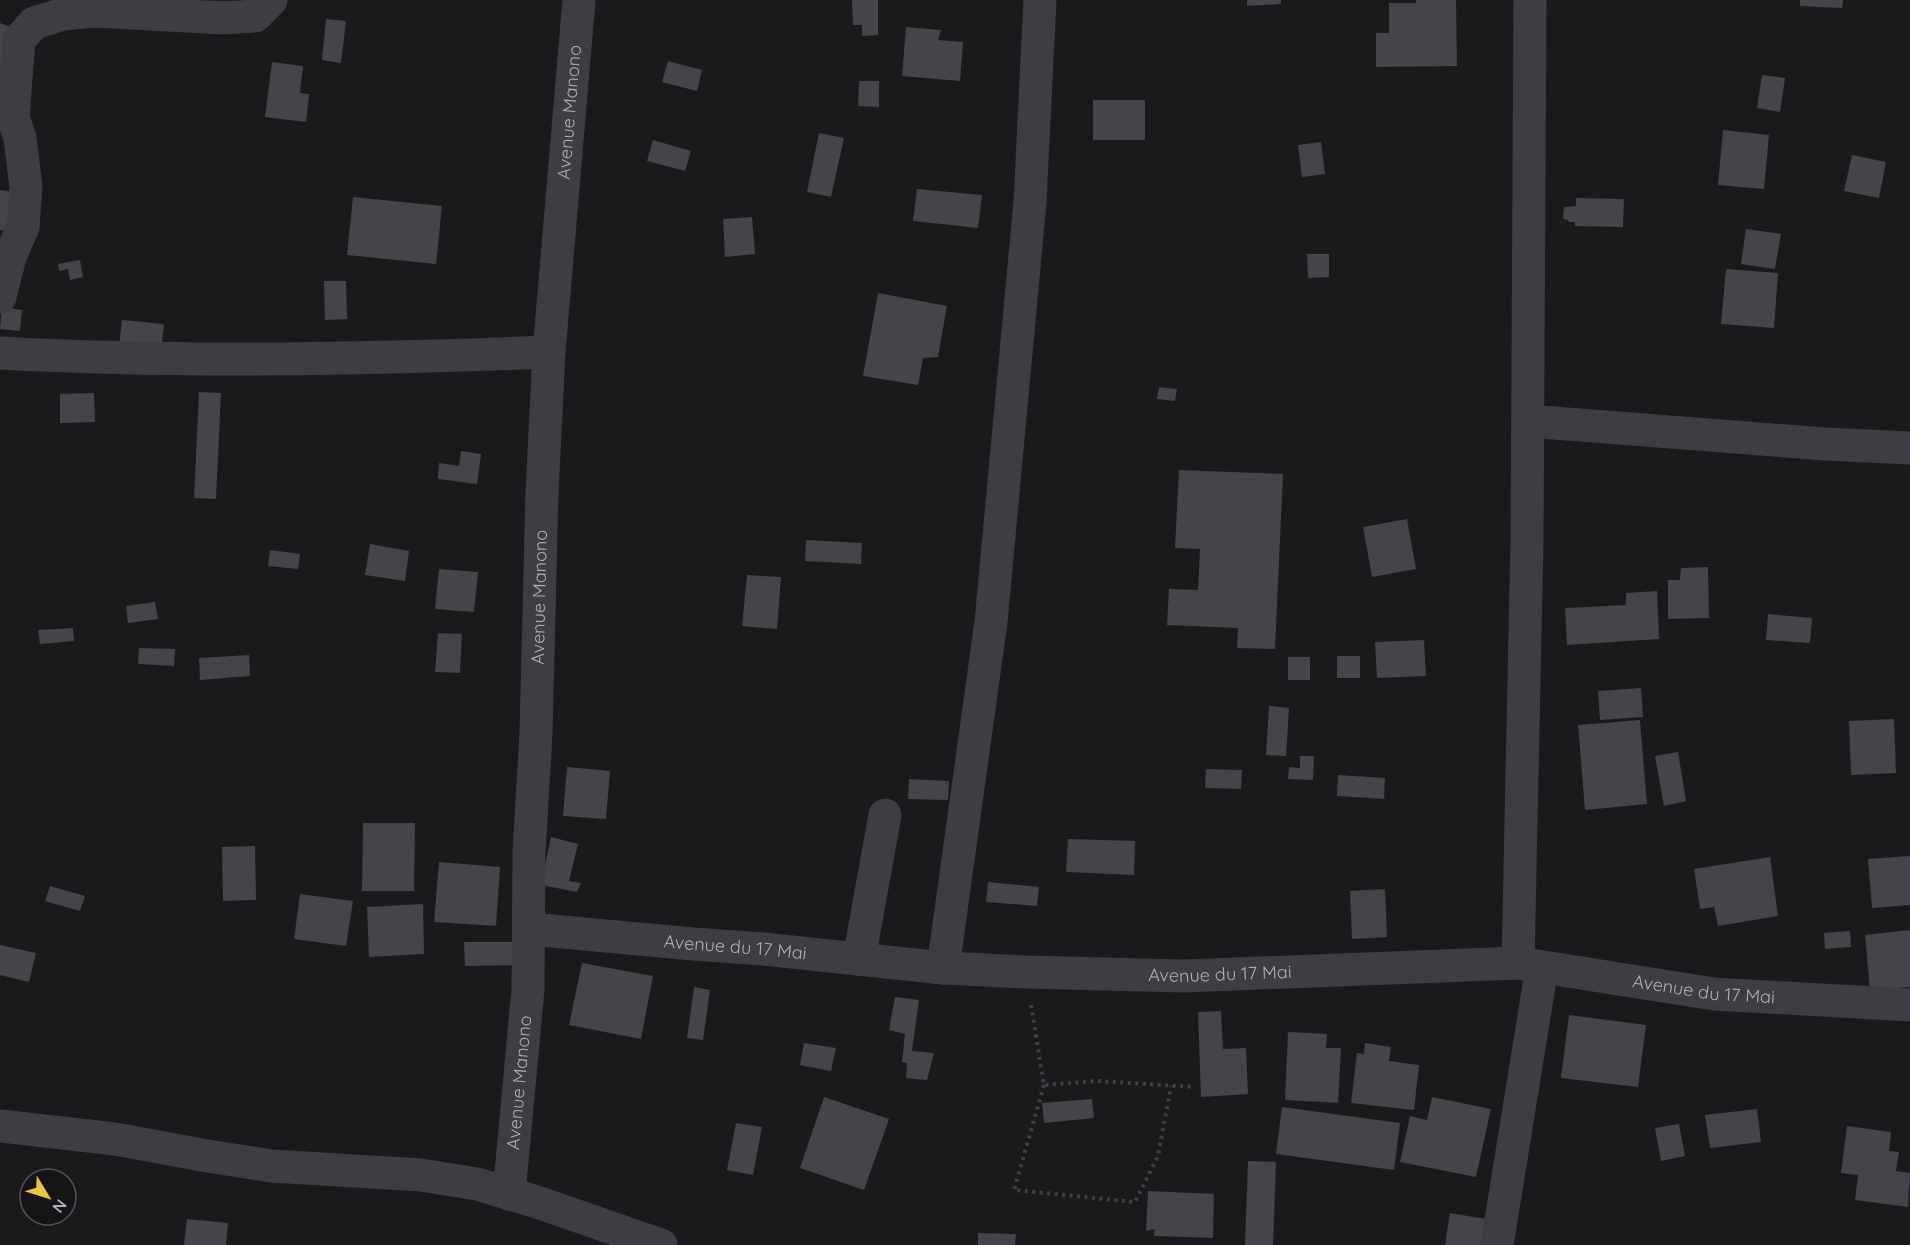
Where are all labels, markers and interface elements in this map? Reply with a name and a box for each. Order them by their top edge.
street label: Avenue Manono [552,44,586,180]
street label: Avenue Manono [526,529,552,665]
street label: Avenue du 17 Mai [663,929,808,965]
street label: Avenue du 17 Mai [1148,960,1292,987]
street label: Avenue du 17 Mai [1631,969,1776,1008]
street label: Avenue Manono [501,1014,537,1151]
north arrow [18,1167,78,1227]
text: N [48,1195,71,1217]

